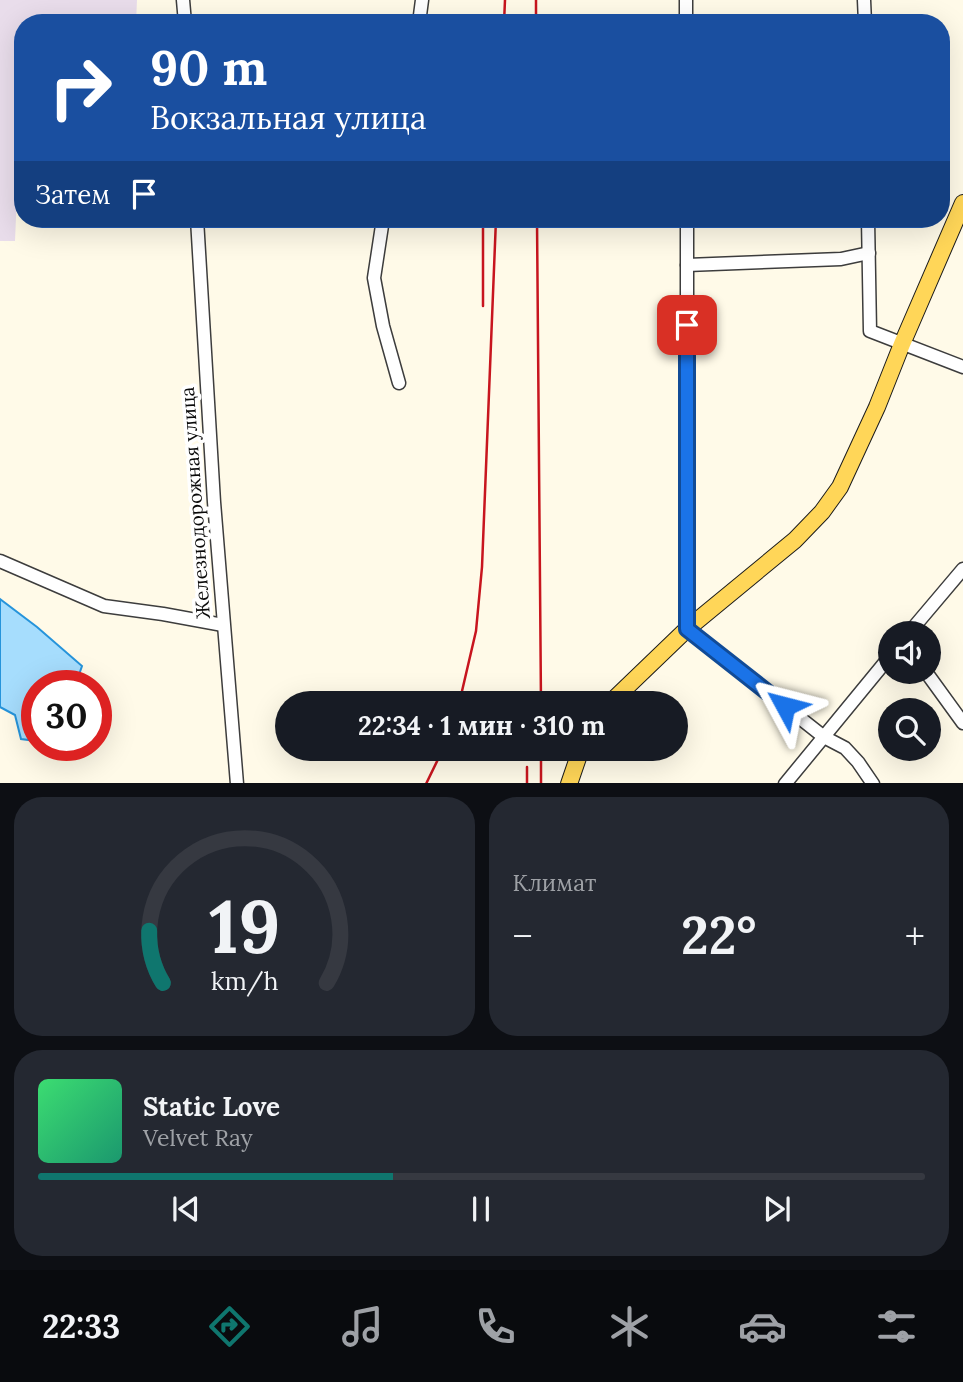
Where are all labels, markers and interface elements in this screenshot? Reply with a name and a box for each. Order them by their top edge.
text: 90 m [150,36,267,98]
icon: right [35,42,126,133]
text: Вокзальная улица [150,97,426,138]
icon: arrive [125,175,163,213]
text: Затем [35,178,111,211]
pin [657,295,717,355]
icon: arrive [668,306,706,344]
street label: Железнодорожная улица [175,386,215,620]
map controls [878,621,941,761]
button: sound [878,621,941,684]
position arrow [748,669,822,743]
speed limit sign: 30 [21,670,112,761]
button: search [878,698,941,761]
text: 22:34 · 1 мин · 310 m [358,709,605,742]
text: Климат [513,868,596,897]
text: 19 [209,880,280,973]
text: 22° [681,902,756,968]
text: − [513,912,533,960]
text: + [905,912,925,960]
text: km/h [210,964,278,996]
text: Static Love [143,1090,280,1123]
text: Velvet Ray [143,1123,253,1152]
icon: previous [167,1190,205,1228]
icon: pause [462,1190,500,1228]
icon: next [758,1190,796,1228]
icon: directions [205,1302,254,1351]
icon: music [338,1302,387,1351]
icon: phone [471,1302,520,1351]
icon: climate [605,1302,654,1351]
icon: car [738,1302,787,1351]
icon: filters [872,1302,921,1351]
text: 22:33 [42,1306,120,1347]

